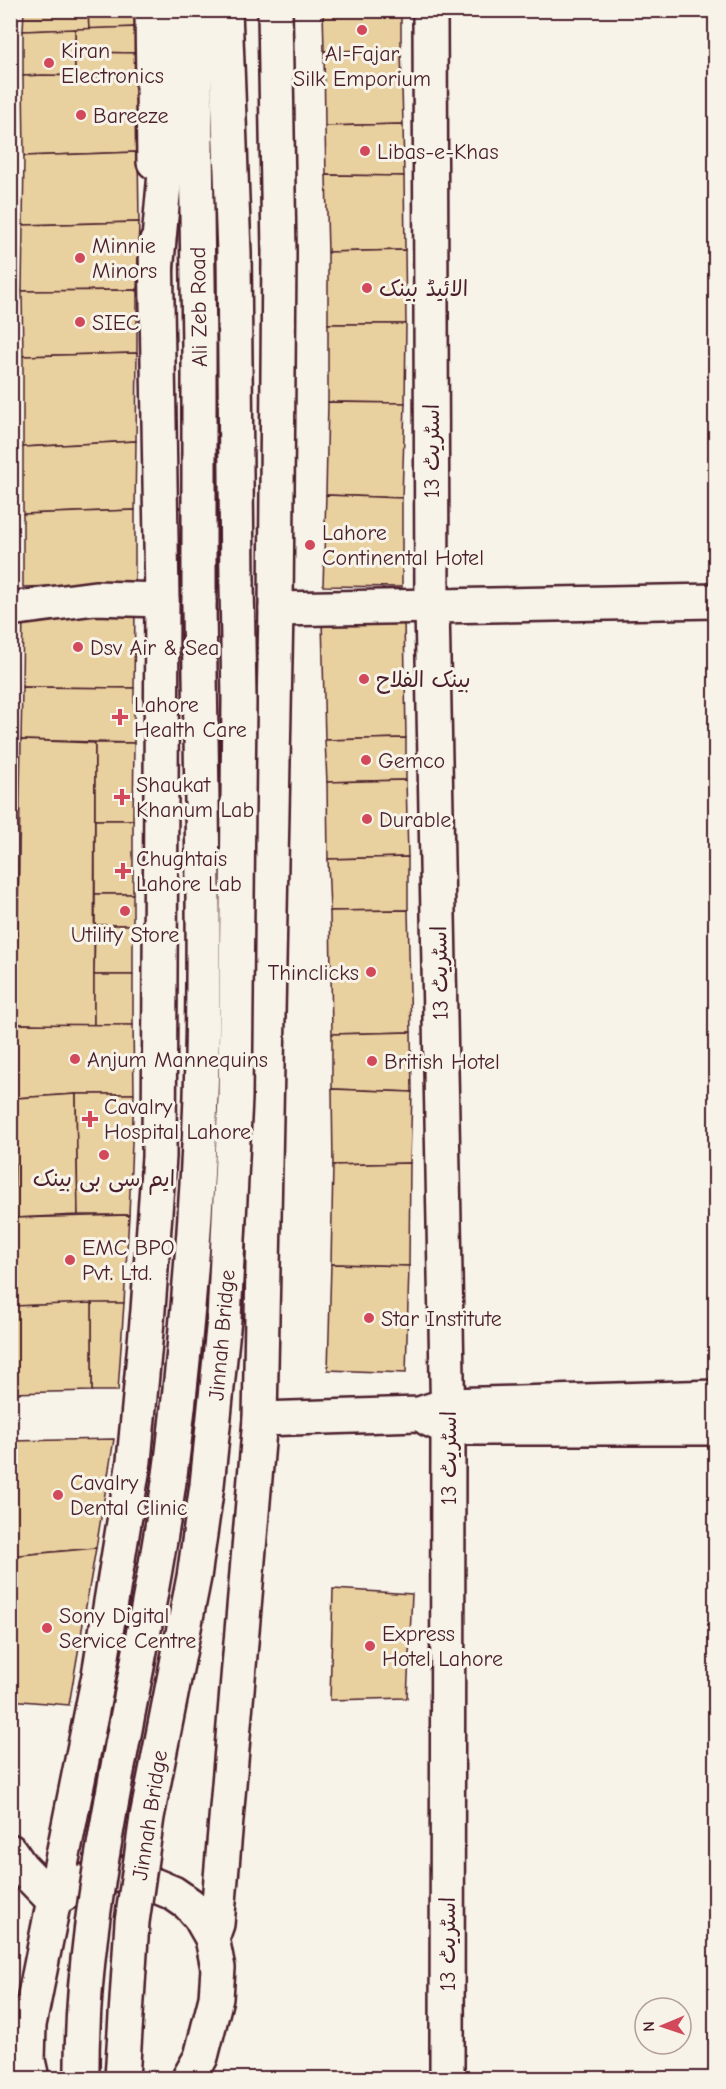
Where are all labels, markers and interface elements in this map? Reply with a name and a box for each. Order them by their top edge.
marker: Al-Fajar Silk Emporium [355,23,369,37]
place label: Kiran Electronics [61,38,164,89]
place label: Al-Fajar Silk Emporium [293,41,431,92]
marker: Kiran Electronics [42,56,56,70]
place label: Bareeze [93,103,168,129]
marker: Bareeze [74,108,88,122]
place label: Libas-e-Khas [377,139,499,165]
marker: Libas-e-Khas [358,144,372,158]
place label: Minnie Minors [92,233,157,284]
street label: Ali Zeb Road [185,247,213,367]
marker: Minnie Minors [73,251,87,265]
place label: الائیڈ بینک [379,276,468,302]
marker: الائیڈ بینک [360,281,374,295]
place label: SIEC [92,310,139,336]
marker: SIEC [73,315,87,329]
street label: اسٹریٹ 13 [419,404,445,498]
place label: Lahore Continental Hotel [322,520,484,571]
marker: Lahore Continental Hotel [303,538,317,552]
place label: Dsv Air & Sea [90,635,219,661]
marker: Dsv Air & Sea [71,640,85,654]
place label: بینک الفلاح [376,667,471,694]
marker: بینک الفلاح [357,672,371,686]
place label: Lahore Health Care [134,692,247,743]
marker: Lahore Health Care [111,708,129,726]
place label: Gemco [378,748,445,774]
marker: Gemco [359,753,373,767]
place label: Shaukat Khanum Lab [136,772,254,823]
marker: Shaukat Khanum Lab [113,788,131,806]
place label: Durable [379,807,451,833]
marker: Durable [360,812,374,826]
place label: Chughtais Lahore Lab [136,846,242,897]
marker: Chughtais Lahore Lab [114,862,132,880]
marker: Utility Store [118,904,132,918]
place label: Utility Store [71,922,179,948]
street label: اسٹریٹ 13 [426,926,454,1020]
place label: Thinclicks [268,960,359,986]
marker: Thinclicks [364,965,378,979]
place label: Anjum Mannequins [87,1047,268,1073]
place label: British Hotel [384,1049,500,1075]
marker: Anjum Mannequins [68,1052,82,1066]
marker: British Hotel [365,1054,379,1068]
place label: Cavalry Hospital Lahore [104,1094,251,1145]
marker: Cavalry Hospital Lahore [81,1110,99,1128]
marker: ایم سی بی بینک [97,1148,111,1162]
place label: ایم سی بی بینک [33,1166,175,1195]
place label: EMC BPO Pvt. Ltd. [82,1235,175,1286]
marker: EMC BPO Pvt. Ltd. [63,1253,77,1267]
street label: Jinnah Bridge [203,1268,241,1402]
place label: Star Institute [381,1306,502,1332]
marker: Star Institute [362,1311,376,1325]
street label: اسٹریٹ 13 [436,1411,462,1505]
place label: Cavalry Dental Clinic [70,1470,188,1521]
marker: Cavalry Dental Clinic [51,1488,65,1502]
place label: Sony Digital Service Centre [59,1603,196,1654]
marker: Sony Digital Service Centre [40,1621,54,1635]
place label: Express Hotel Lahore [382,1621,503,1672]
marker: Express Hotel Lahore [363,1639,377,1653]
street label: Jinnah Bridge [127,1748,173,1882]
street label: اسٹریٹ 13 [435,1897,461,1991]
north arrow [633,1996,693,2056]
text: N [640,2021,658,2032]

